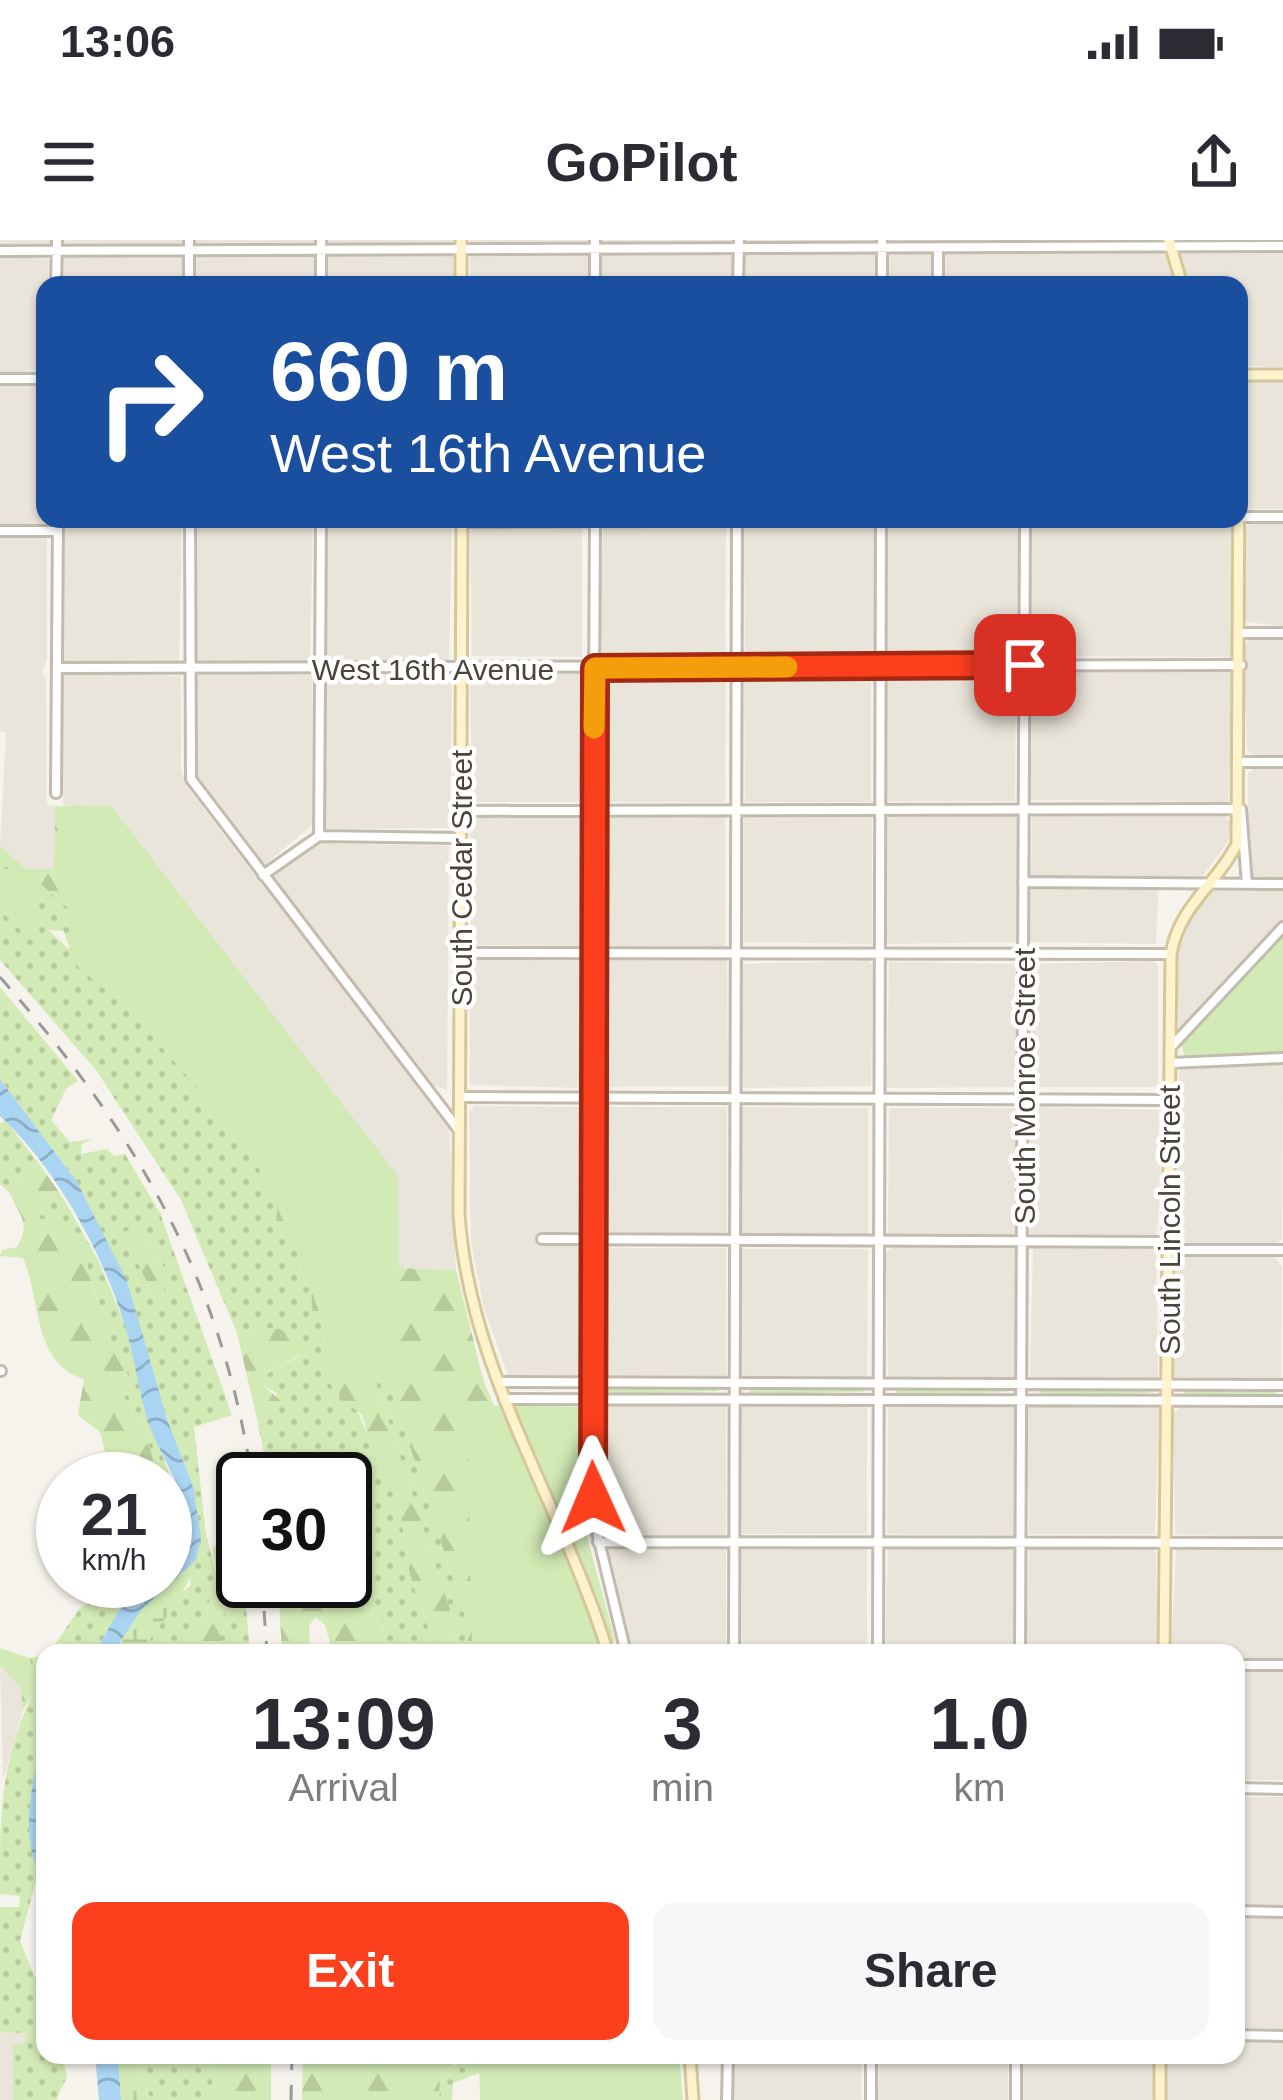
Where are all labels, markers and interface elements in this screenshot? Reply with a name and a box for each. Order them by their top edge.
text: 13:06 [60,16,175,67]
icon: menu [36,129,102,195]
icon: share [1181,129,1247,195]
text: GoPilot [546,132,737,192]
icon: right [72,324,228,480]
text: 660 m [270,324,508,418]
text: West 16th Avenue [270,423,706,483]
pin [974,614,1076,716]
icon: arrive [992,632,1058,698]
street label: West 16th Avenue [312,653,554,686]
street label: South Cedar Street [445,749,478,1006]
street label: South Monroe Street [1008,947,1041,1224]
street label: South Lincoln Street [1153,1084,1186,1355]
position arrow [530,1435,656,1561]
speed limit sign: 30 [216,1452,372,1608]
text: 21 [81,1481,147,1548]
text: km/h [81,1543,147,1576]
text: 13:09 [251,1684,436,1764]
text: 3 [662,1684,703,1764]
text: 1.0 [929,1684,1030,1764]
text: Arrival [288,1766,399,1809]
text: min [651,1766,714,1809]
text: km [953,1766,1005,1809]
button: Exit [72,1902,629,2040]
button: Share [653,1902,1209,2040]

